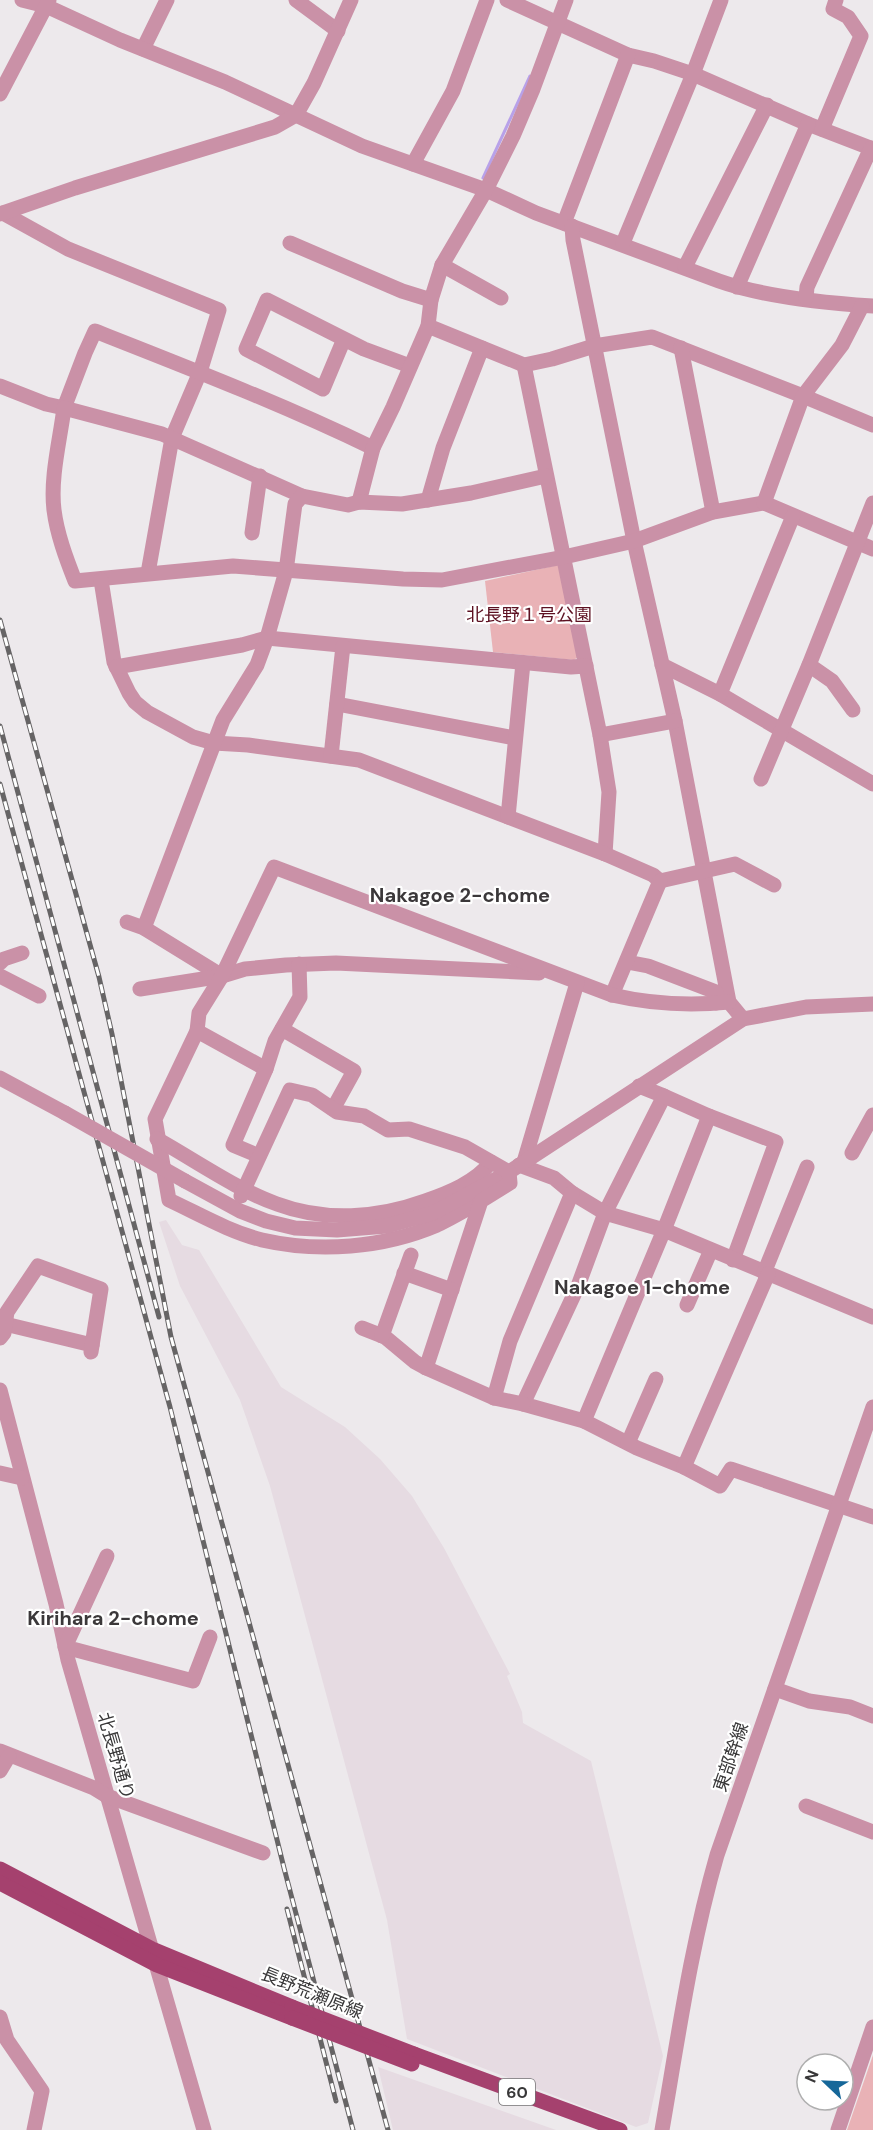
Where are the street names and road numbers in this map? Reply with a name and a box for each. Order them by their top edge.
street label: 北長野通り [92,1709,140,1803]
street label: 東部幹線 [708,1719,754,1795]
street label: 長野荒瀬原線 [257,1962,367,2024]
road number: 60 [499,2079,535,2105]

